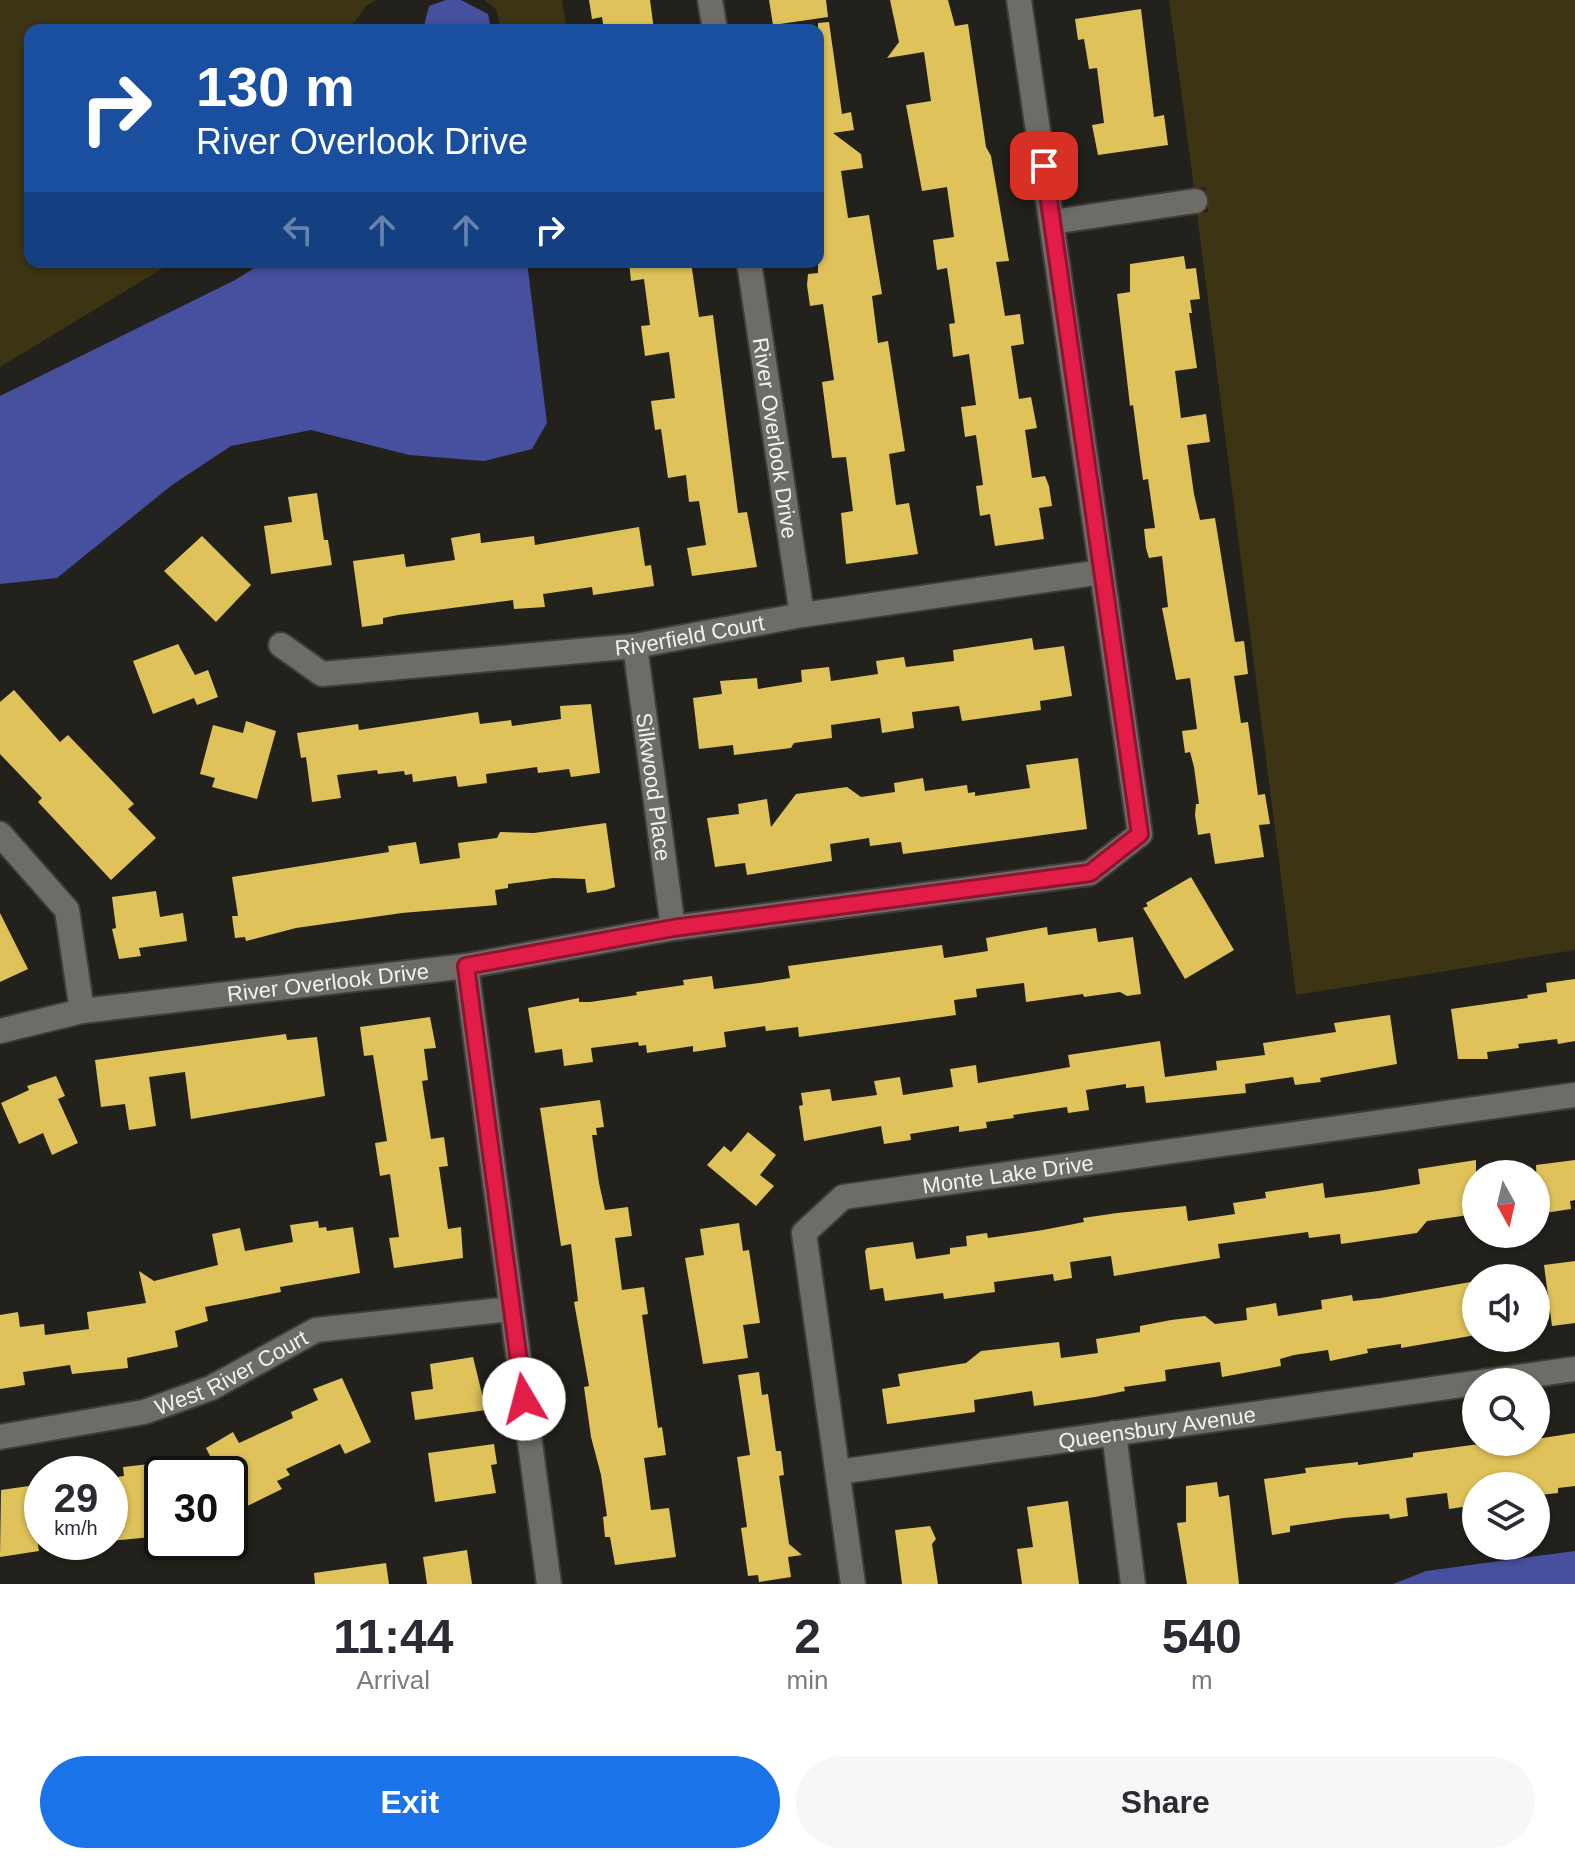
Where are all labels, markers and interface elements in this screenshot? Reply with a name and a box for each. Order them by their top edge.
text: 130 m [196,55,355,118]
icon: right [64,56,168,160]
text: River Overlook Drive [196,121,528,162]
pin [1010,132,1078,200]
icon: arrive [1022,144,1066,188]
icon: left [276,208,320,252]
icon: ahead [360,208,404,252]
icon: ahead [444,208,488,252]
icon: right [528,208,572,252]
street label: River Overlook Drive [747,336,802,540]
street label: Riverfield Court [614,610,767,661]
street label: Silkwood Place [631,711,676,862]
street label: River Overlook Drive [226,958,430,1007]
street label: Monte Lake Drive [921,1150,1095,1199]
north arrow [1462,1160,1550,1248]
map controls [1462,1160,1550,1560]
button: sound [1462,1264,1550,1352]
street label: West River Court [151,1325,312,1420]
position arrow [482,1357,566,1441]
button: search [1462,1368,1550,1456]
street label: Queensbury Avenue [1057,1402,1257,1454]
speed limit sign: 30 [144,1456,248,1560]
button: layers [1462,1472,1550,1560]
text: 29 [54,1476,98,1520]
text: km/h [54,1517,98,1539]
text: 11:44 [333,1610,453,1663]
text: 2 [794,1610,821,1663]
text: 540 [1162,1610,1242,1663]
text: Arrival [356,1665,430,1695]
text: min [787,1665,828,1695]
text: m [1191,1665,1213,1695]
button: Exit [40,1756,780,1848]
button: Share [796,1756,1535,1848]

